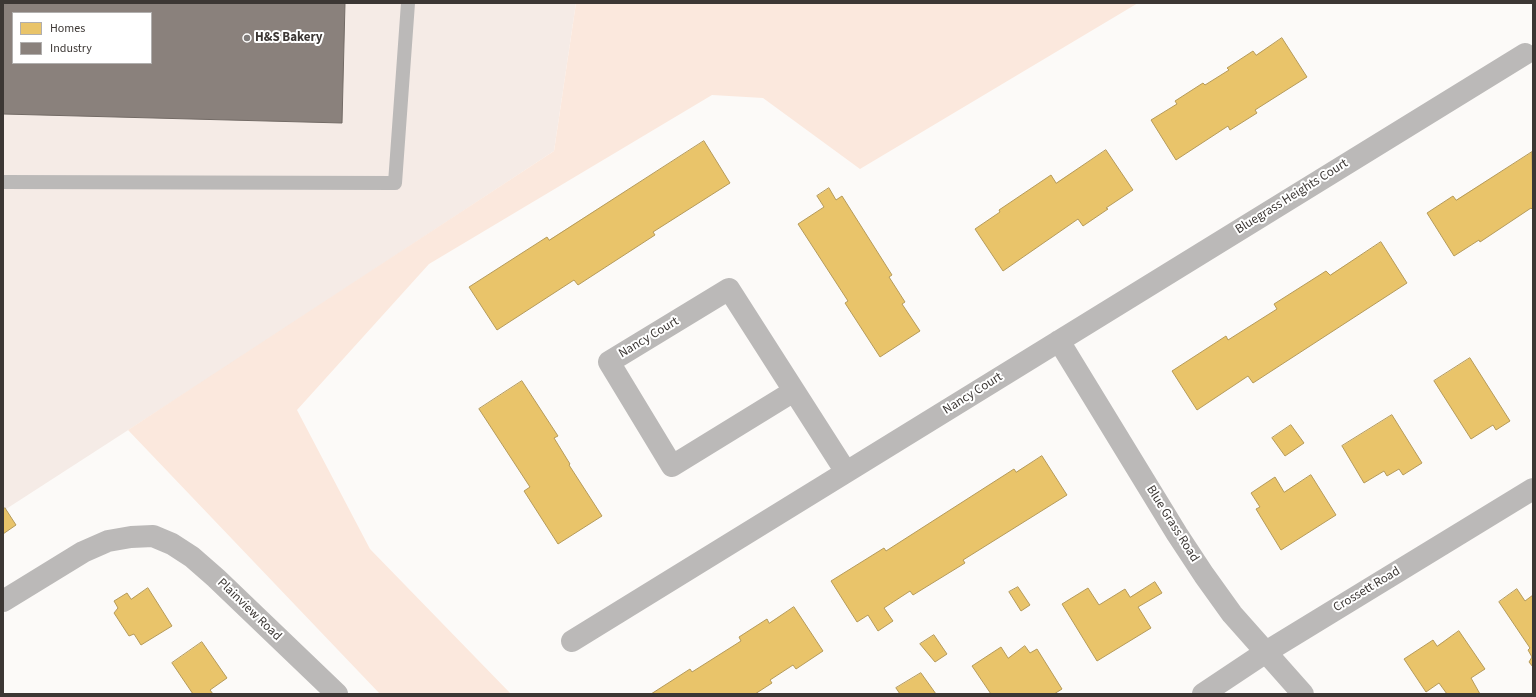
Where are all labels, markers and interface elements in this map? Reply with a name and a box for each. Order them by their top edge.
legend [12,12,152,64]
text: Homes [50,20,85,37]
place label: H&S Bakery [255,30,323,46]
marker: H&S Bakery [242,33,252,43]
text: Industry [50,40,92,57]
street label: Bluegrass Heights Court [1233,156,1351,238]
street label: Nancy Court [616,314,682,362]
street label: Nancy Court [940,370,1006,418]
street label: Blue Grass Road [1142,483,1202,565]
street label: Crossett Road [1331,564,1403,616]
street label: Plainview Road [214,576,284,644]

